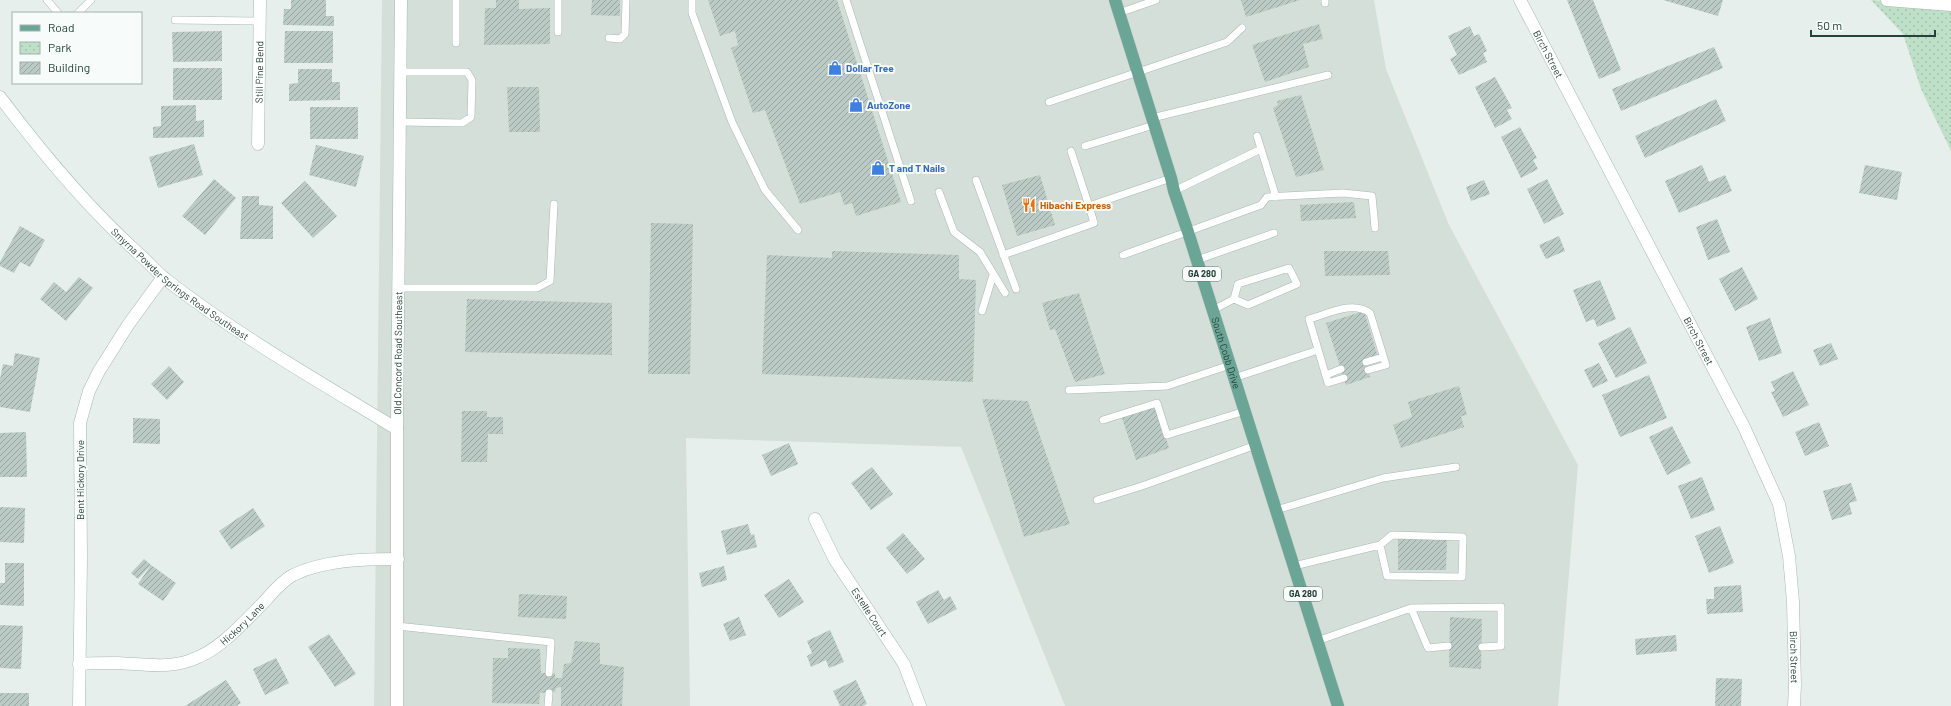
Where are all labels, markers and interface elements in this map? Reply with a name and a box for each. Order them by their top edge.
legend [12,12,142,84]
scale bar [1811,12,1935,38]
text: 50 m [1817,18,1842,32]
text: Road [48,20,75,34]
street label: Birch Street [1531,28,1566,80]
text: Park [48,40,72,54]
street label: Still Pine Bend [253,41,265,103]
text: Building [48,60,90,74]
shop icon: Dollar Tree [827,60,843,76]
place label: Dollar Tree [846,62,894,74]
shop icon: AutoZone [848,97,864,113]
place label: AutoZone [867,99,911,111]
shop icon: T and T Nails [870,160,886,176]
place label: T and T Nails [889,162,945,174]
restaurant icon: Hibachi Express [1021,197,1037,213]
place label: Hibachi Express [1040,199,1111,211]
street label: Smyrna Powder Springs Road Southeast [109,225,251,343]
road number: GA 280 [1183,267,1221,281]
street label: Old Concord Road Southeast [391,291,404,415]
street label: Birch Street [1681,315,1716,367]
street label: South Cobb Drive [1209,316,1243,390]
street label: Bent Hickory Drive [74,440,86,520]
street label: Estelle Court [849,585,890,639]
road number: GA 280 [1284,587,1322,601]
street label: Hickory Lane [218,599,267,648]
street label: Birch Street [1788,631,1801,684]

